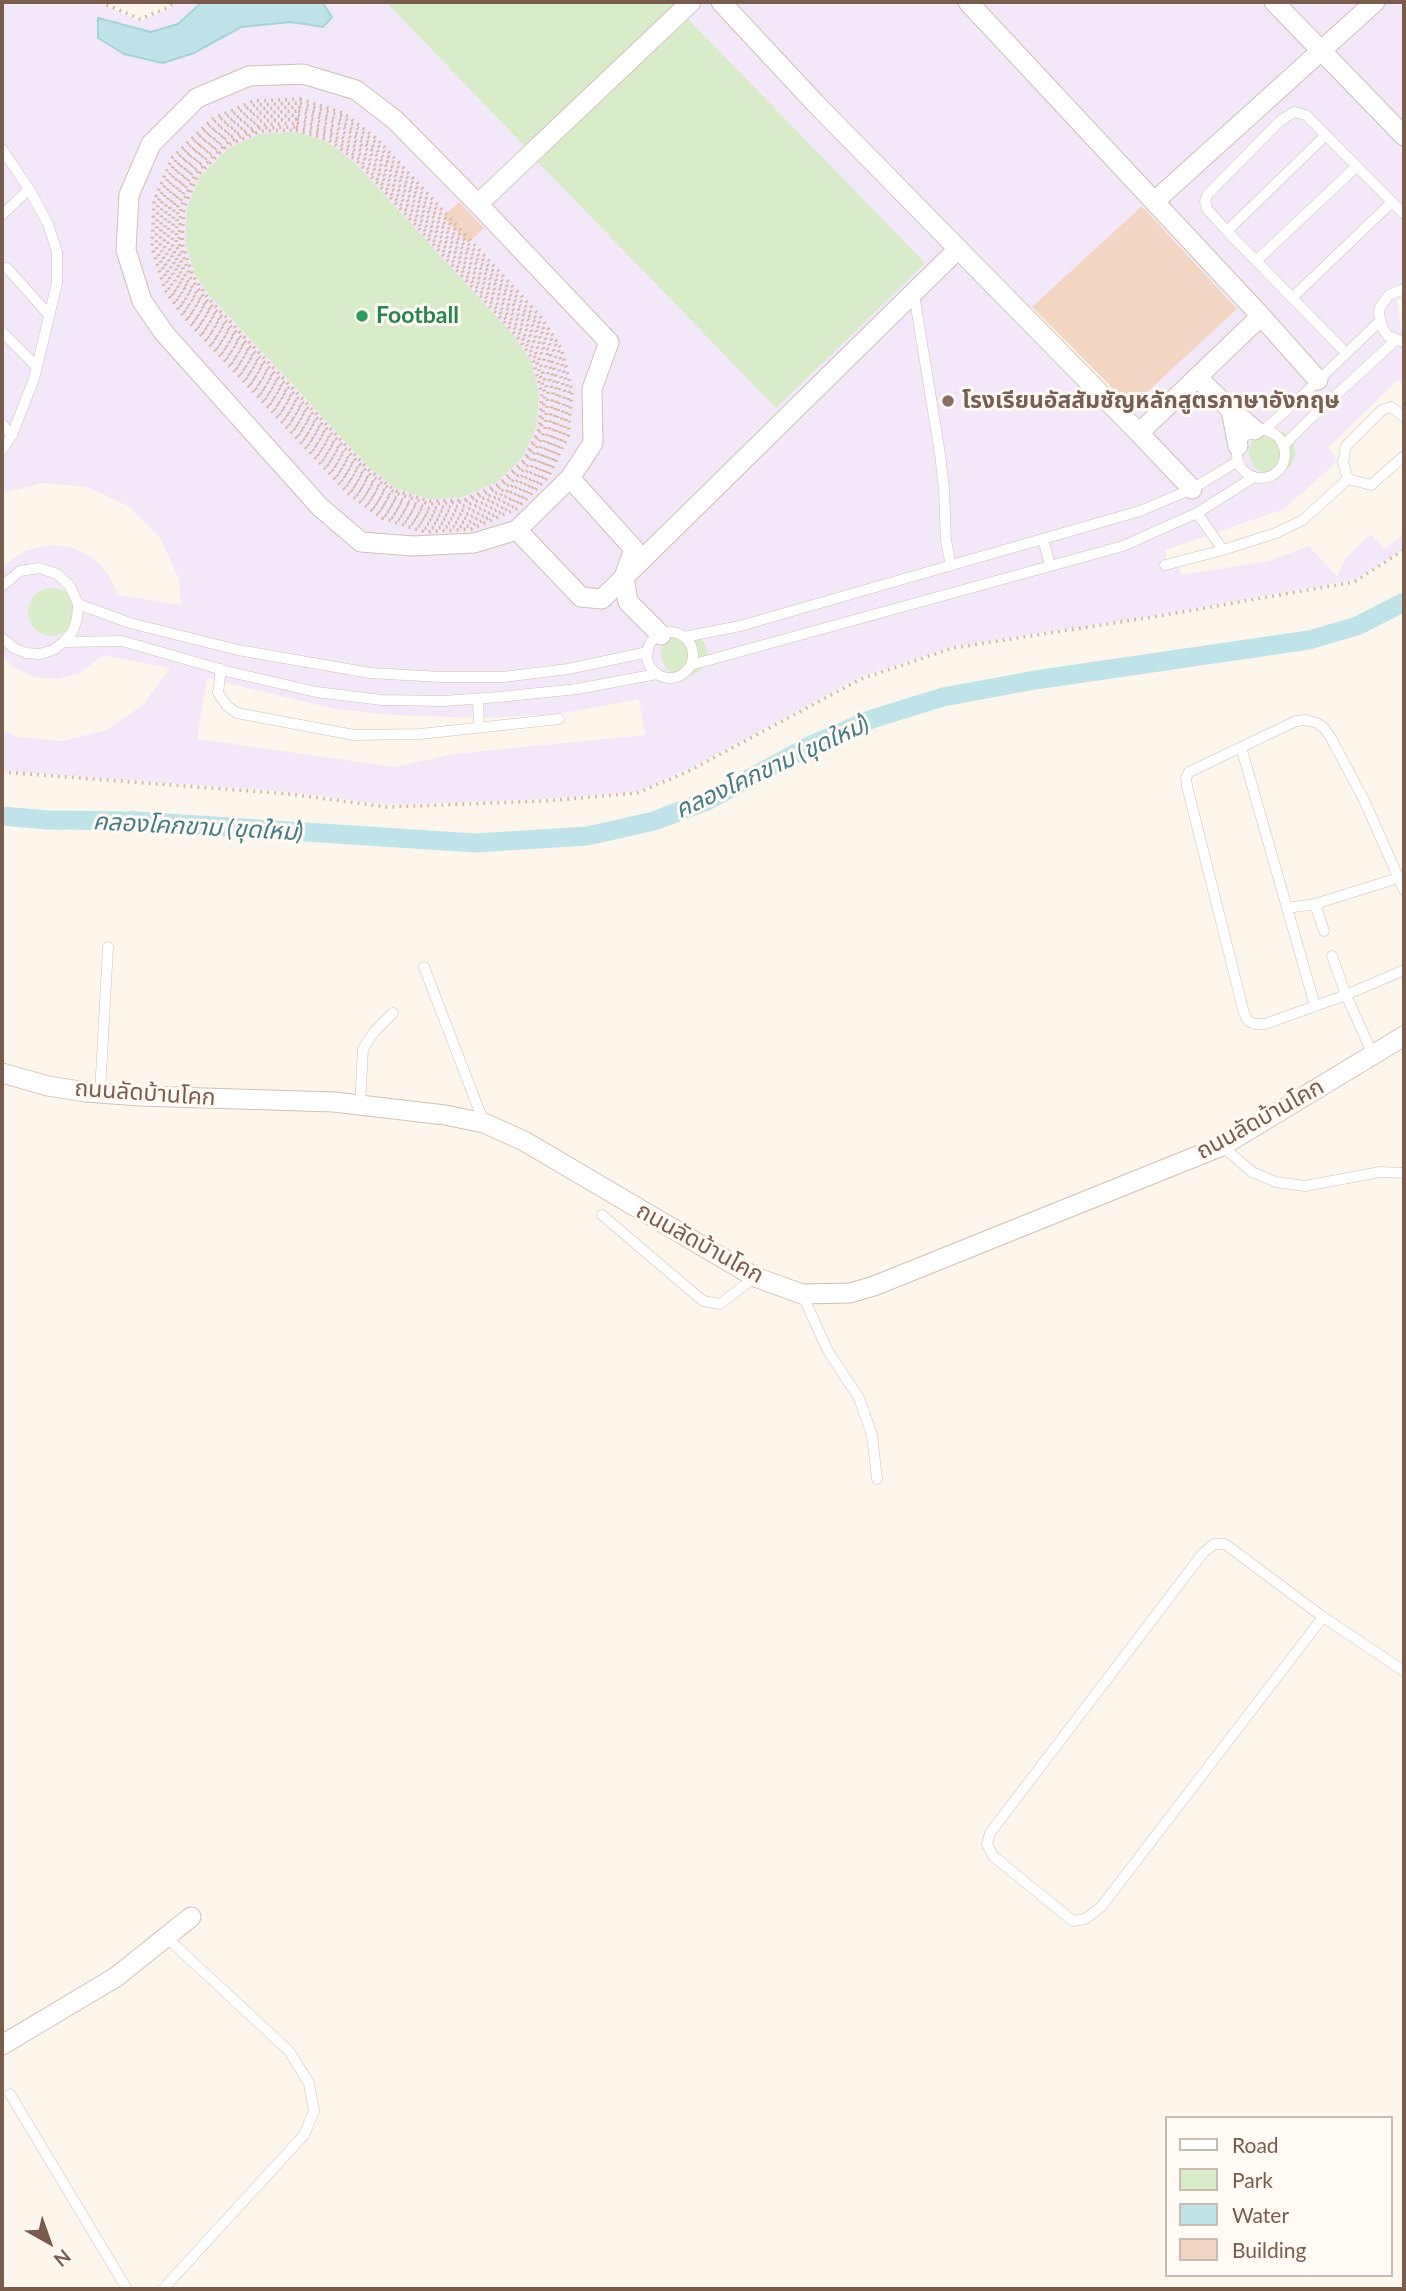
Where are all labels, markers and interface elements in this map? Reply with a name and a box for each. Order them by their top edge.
place label: Football [376,302,459,330]
marker: Football [354,308,370,324]
place label: โรงเรียนอัสสัมชัญหลักสูตรภาษาอังกฤษ [962,387,1340,415]
marker: โรงเรียนอัสสัมชัญหลักสูตรภาษาอังกฤษ [940,393,956,409]
water label: คลองโคกขาม (ขุดใหม่) [670,709,874,825]
water label: คลองโคกขาม (ขุดใหม่) [92,807,304,847]
street label: ถนนลัดบ้านโคก [1191,1073,1329,1165]
street label: ถนนลัดบ้านโคก [73,1074,217,1112]
street label: ถนนลัดบ้านโคก [631,1197,769,1289]
legend [1164,2116,1392,2277]
text: Road [1232,2132,1279,2157]
text: Park [1232,2167,1273,2192]
text: Water [1232,2202,1289,2227]
north arrow [14,2207,84,2277]
text: Building [1232,2237,1307,2262]
text: N [50,2245,76,2272]

